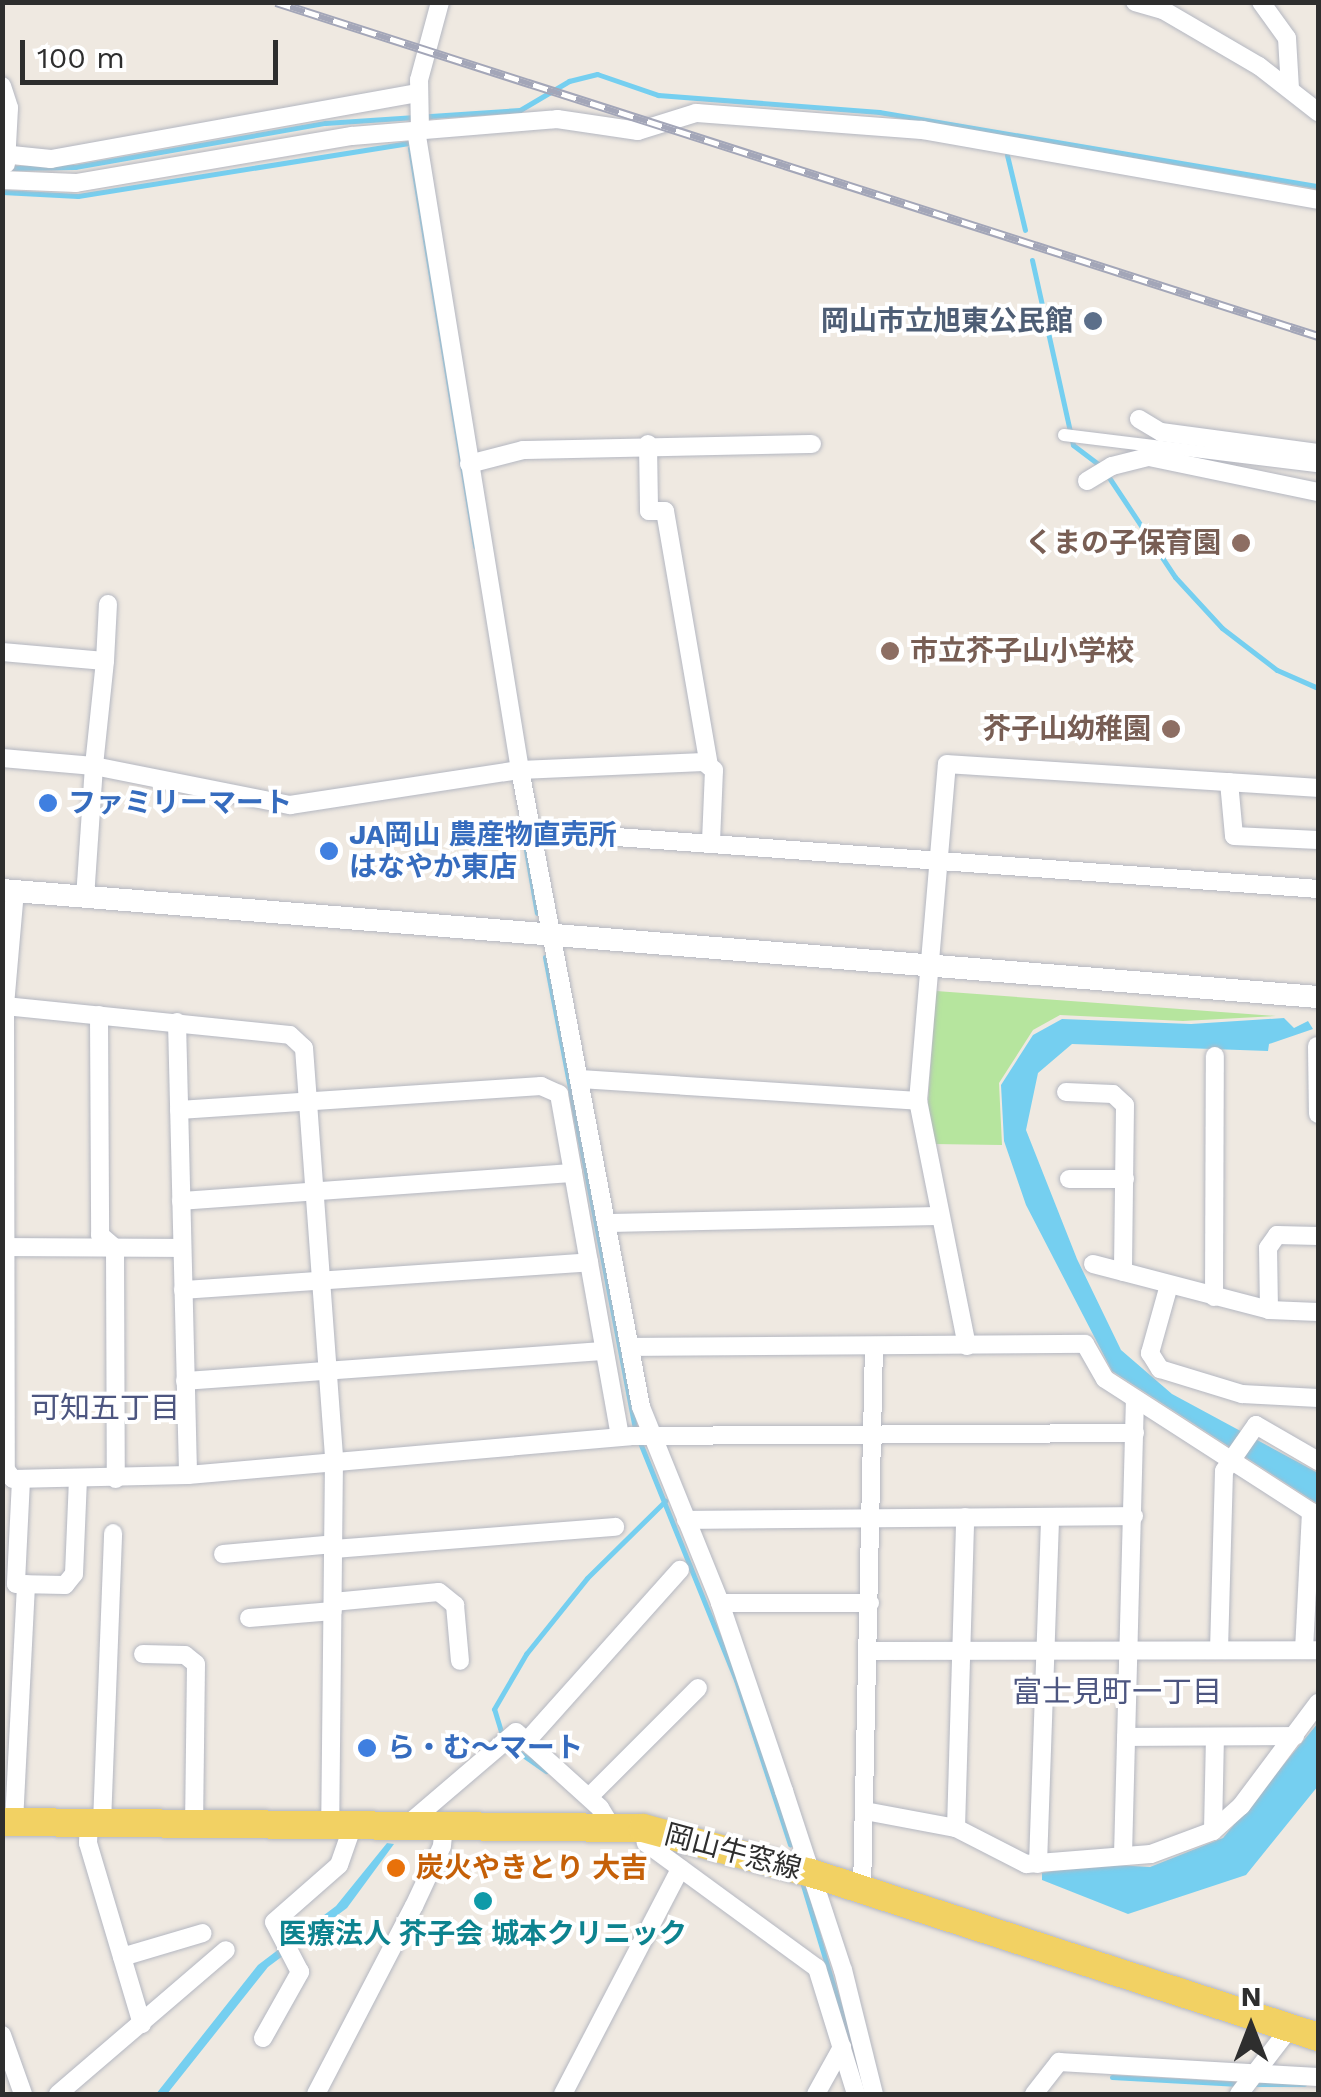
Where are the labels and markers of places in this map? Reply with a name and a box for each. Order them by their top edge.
place label: 岡山市立旭東公民館 [821,304,1073,338]
marker: 岡山市立旭東公民館 [1082,310,1104,332]
place label: くまの子保育園 [1025,526,1221,560]
marker: くまの子保育園 [1230,532,1252,554]
place label: 市立芥子山小学校 [910,634,1134,668]
marker: 市立芥子山小学校 [879,640,901,662]
place label: 芥子山幼稚園 [983,712,1151,746]
marker: 芥子山幼稚園 [1160,718,1182,740]
place label: ファミリーマート [68,786,292,820]
marker: ファミリーマート [37,792,59,814]
place label: JA岡山 農産物直売所 はなやか東店 [349,818,617,884]
marker: JA岡山 農産物直売所 はなやか東店 [318,840,340,862]
place label: ら・む〜マート [387,1731,583,1765]
marker: ら・む〜マート [356,1737,378,1759]
place label: 炭火やきとり 大吉 [416,1851,648,1885]
marker: 炭火やきとり 大吉 [385,1857,407,1879]
marker: 医療法人 芥子会 城本クリニック [472,1890,494,1912]
place label: 医療法人 芥子会 城本クリニック [279,1917,687,1951]

